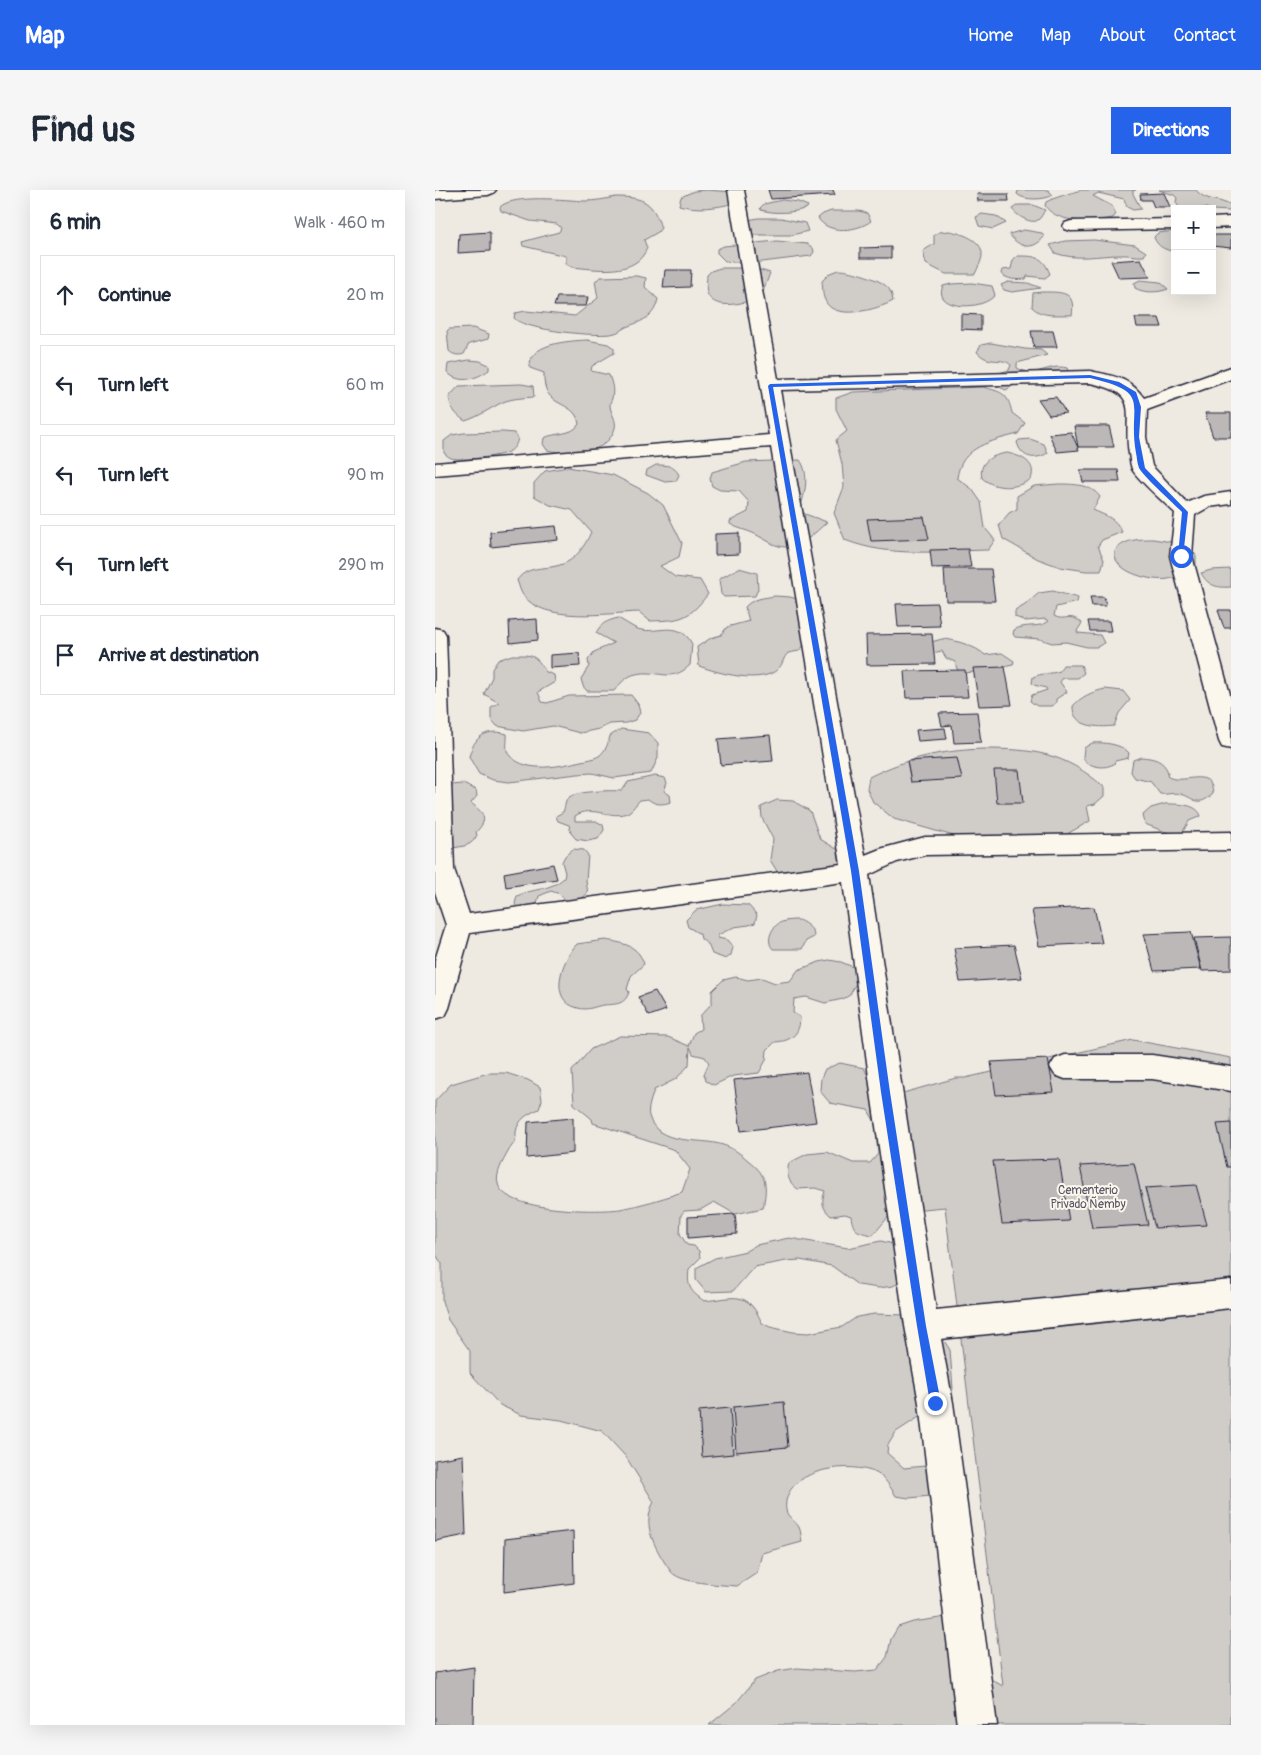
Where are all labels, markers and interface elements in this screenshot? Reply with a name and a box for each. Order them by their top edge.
text: Map [25,21,65,50]
text: Home [968,24,1013,47]
text: Map [1041,24,1071,47]
text: About [1099,24,1145,47]
text: Contact [1173,24,1236,47]
button: Directions [1111,107,1231,154]
text: Find us [30,108,135,152]
map controls [1171,205,1216,295]
button: + [1171,205,1216,250]
text: 6 min [50,209,101,236]
text: Walk · 460 m [294,213,385,233]
button: − [1171,250,1216,295]
icon: ahead [51,281,79,309]
text: Continue [98,283,171,307]
text: 20 m [346,285,384,305]
icon: left [51,371,79,399]
text: Turn left [98,373,168,397]
text: 60 m [346,375,384,395]
icon: left [51,461,79,489]
text: Turn left [98,463,168,487]
text: 90 m [347,465,384,485]
route start [1170,545,1193,568]
icon: left [51,551,79,579]
text: Turn left [98,553,168,577]
text: 290 m [338,555,384,575]
icon: arrive [51,641,79,669]
text: Arrive at destination [98,643,259,667]
park label: Cementerio Privado Ñemby [1050,1183,1126,1212]
route end [924,1392,947,1415]

